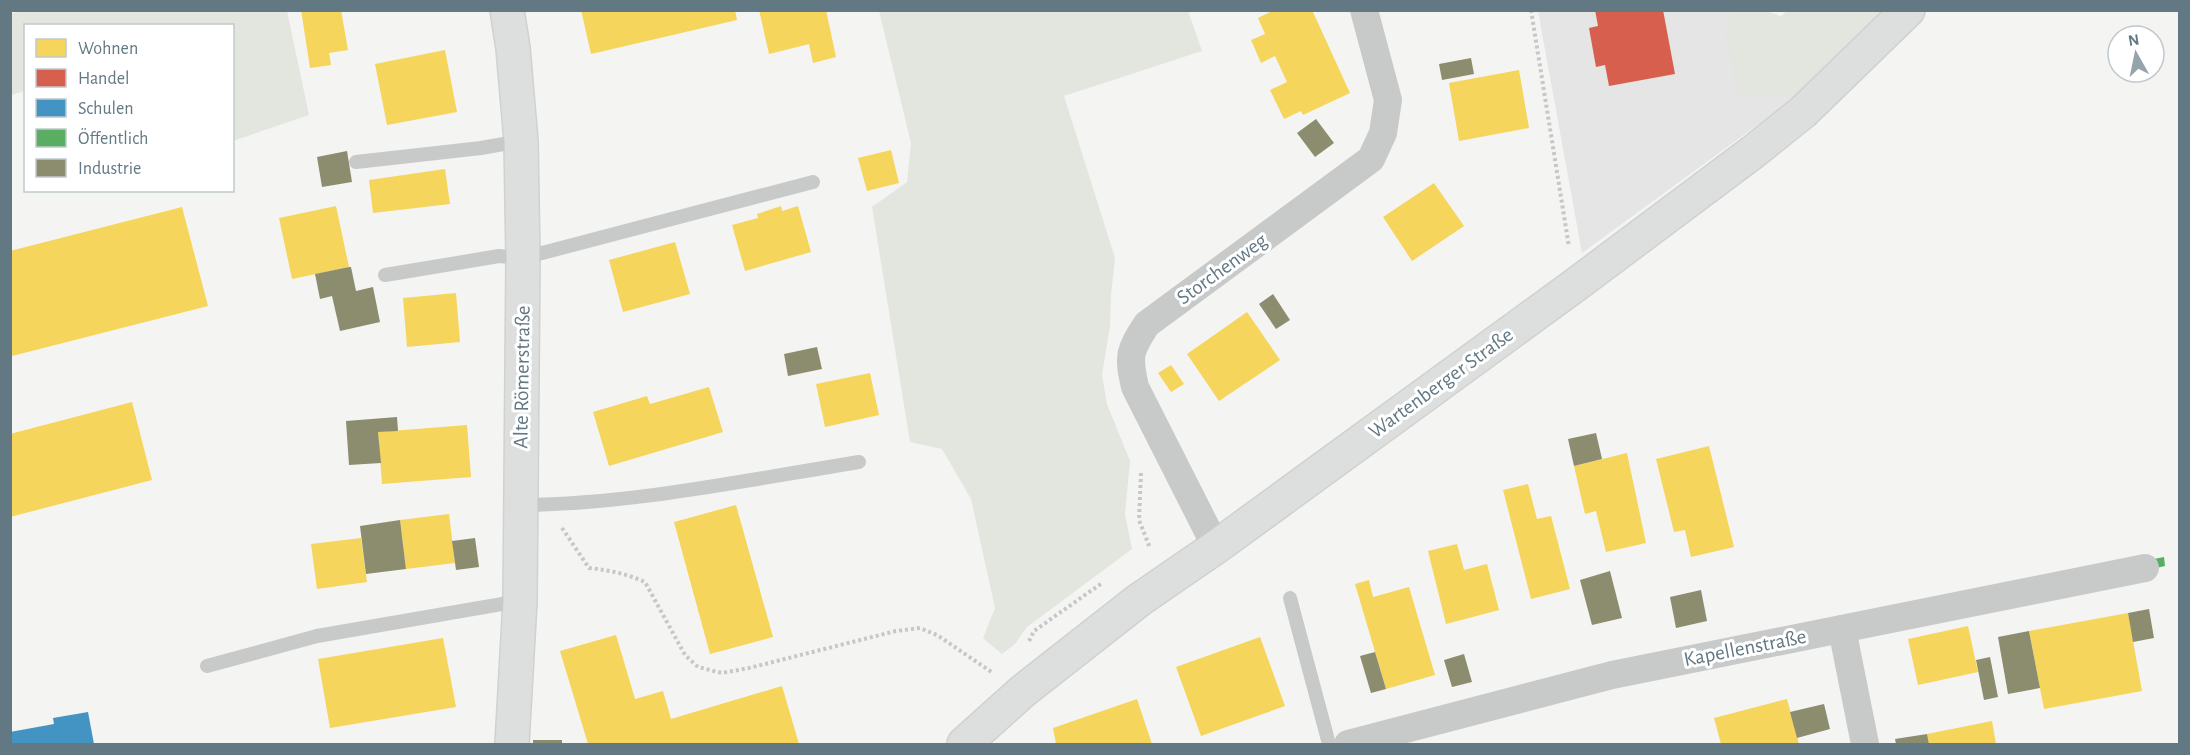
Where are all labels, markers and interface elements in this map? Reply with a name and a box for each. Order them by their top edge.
legend [24,24,234,192]
north arrow [2106,24,2166,84]
text: N [2127,31,2141,49]
text: Wohnen [78,40,138,58]
text: Handel [78,70,129,88]
text: Schulen [78,100,134,118]
text: Öffentlich [78,128,148,148]
text: Industrie [78,160,141,178]
street label: Storchenweg [1173,229,1272,309]
street label: Alte Römerstraße [510,305,534,449]
street label: Wartenberger Straße [1365,324,1517,442]
street label: Kapellenstraße [1682,626,1808,670]

